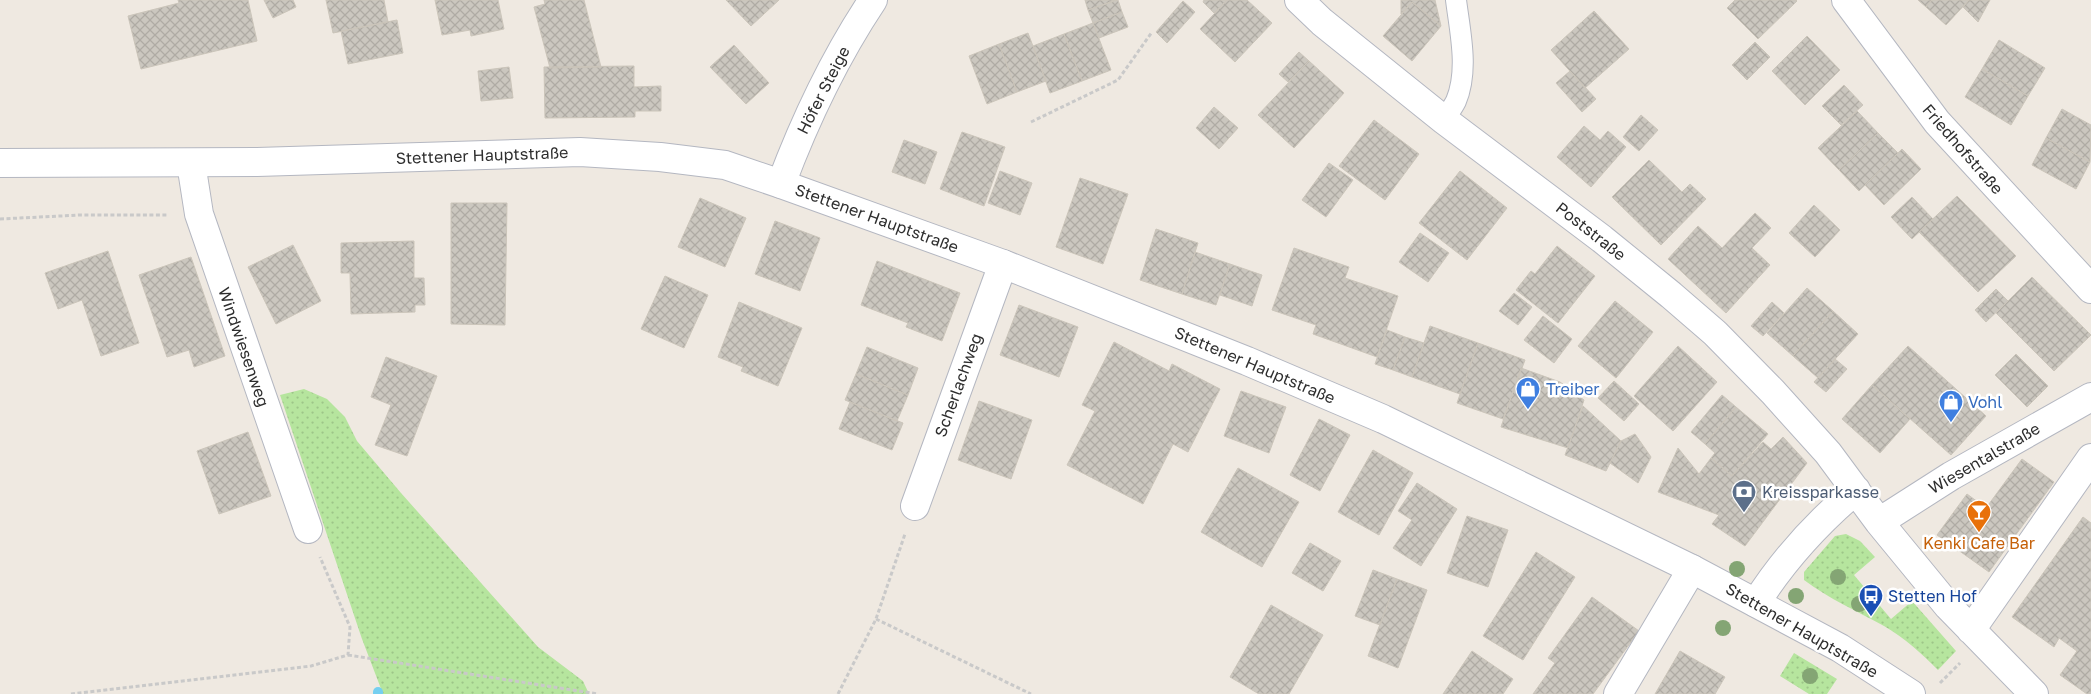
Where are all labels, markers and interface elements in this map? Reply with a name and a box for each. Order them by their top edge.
street label: Höfer Steige [792,43,854,137]
street label: Friedhofstraße [1918,100,2008,198]
street label: Stettener Hauptstraße [395,142,569,168]
street label: Stettener Hauptstraße [793,179,961,257]
street label: Poststraße [1552,197,1630,265]
street label: Windwiesenweg [214,285,274,409]
street label: Stettener Hauptstraße [1172,322,1338,408]
street label: Scherlachweg [930,330,986,440]
shop icon: Treiber [1515,376,1541,410]
place label: Treiber [1546,379,1600,399]
shop icon: Vohl [1938,389,1964,423]
place label: Vohl [1968,392,2002,412]
street label: Wiesentalstraße [1925,418,2043,498]
bank icon: Kreissparkasse [1731,479,1757,513]
place label: Kreissparkasse [1762,482,1879,502]
bar icon: Kenki Cafe Bar [1966,499,1992,533]
place label: Kenki Cafe Bar [1923,533,2035,553]
street label: Stettener Hauptstraße [1722,578,1882,682]
bus stop icon: Stetten Hof [1858,583,1884,617]
place label: Stetten Hof [1888,586,1977,606]

